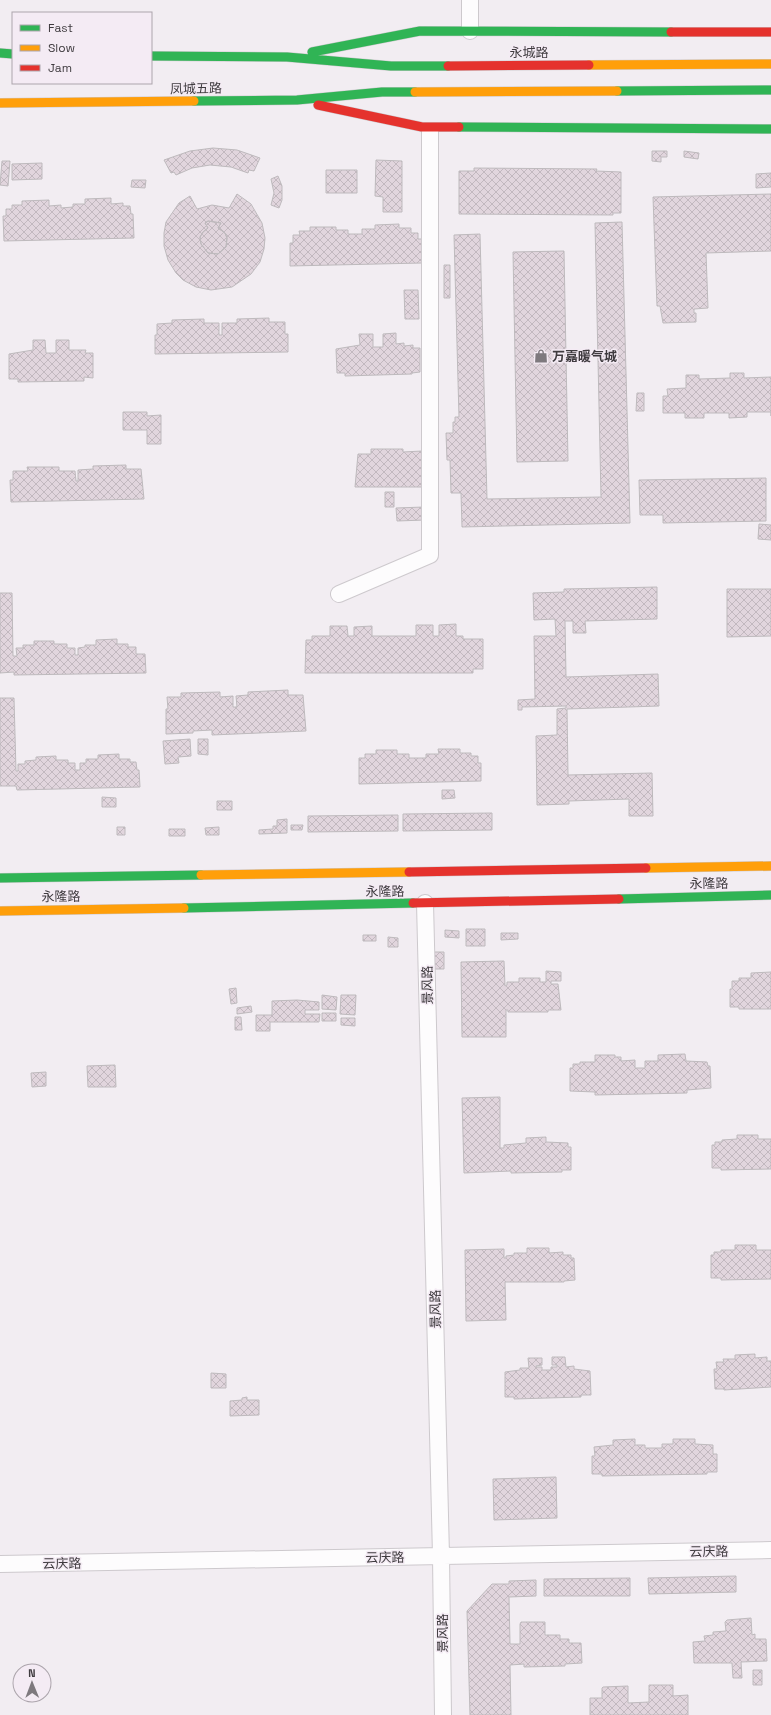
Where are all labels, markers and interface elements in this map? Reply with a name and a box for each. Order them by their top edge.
legend [12,12,152,84]
text: Fast [48,20,73,36]
text: Slow [48,40,75,56]
street label: 永城路 [509,44,549,61]
text: Jam [48,60,72,76]
street label: 凤城五路 [170,80,222,97]
shop icon: 万嘉暖气城 [533,348,549,364]
place label: 万嘉暖气城 [552,348,617,365]
street label: 永隆路 [689,875,729,892]
street label: 永隆路 [365,883,405,900]
street label: 永隆路 [41,888,81,905]
street label: 景风路 [419,965,436,1005]
street label: 景风路 [427,1289,444,1329]
street label: 云庆路 [689,1543,729,1560]
street label: 云庆路 [365,1549,405,1566]
street label: 云庆路 [42,1555,82,1572]
street label: 景风路 [434,1613,451,1653]
north arrow [12,1663,52,1703]
text: N [28,1666,36,1680]

